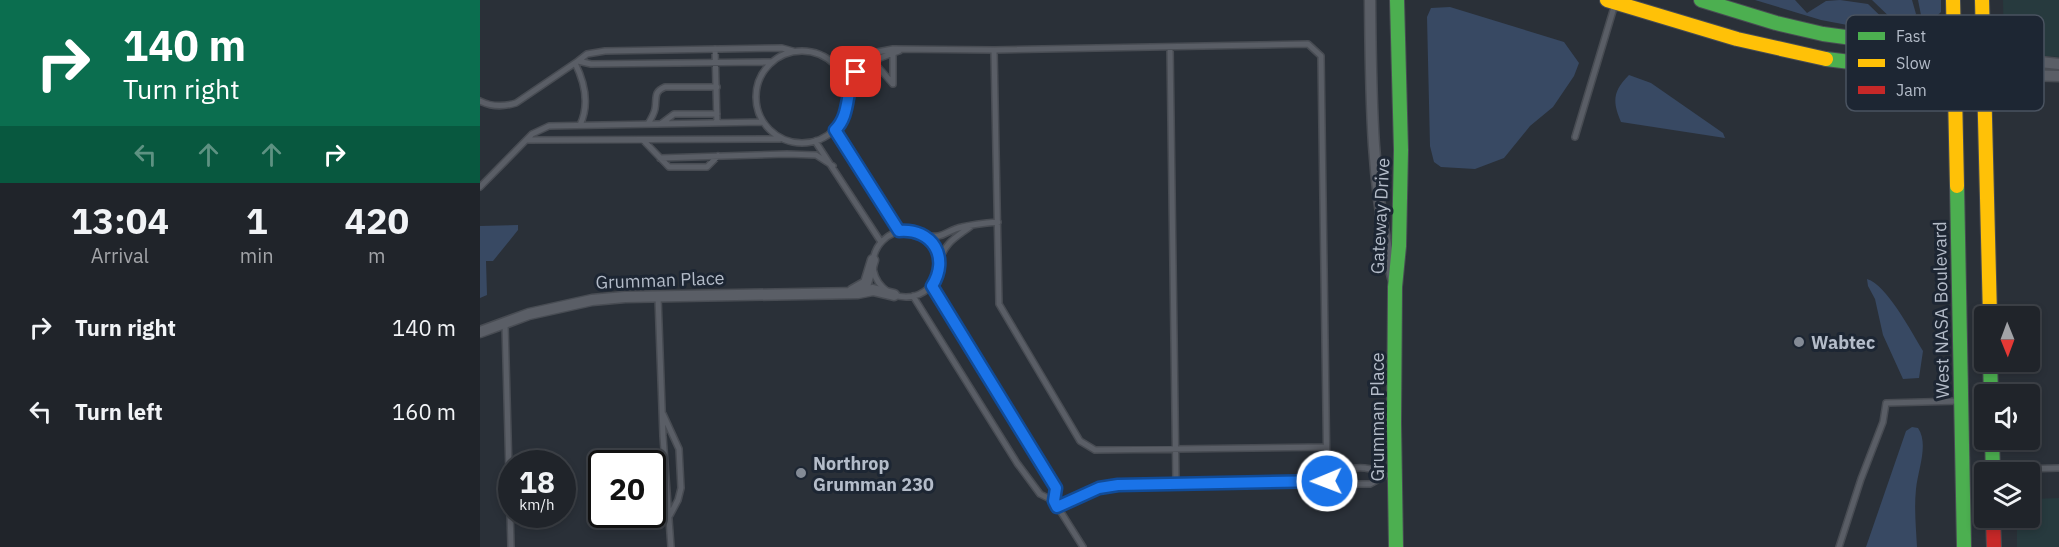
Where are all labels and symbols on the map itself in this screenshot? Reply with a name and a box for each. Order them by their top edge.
legend [1846,15,2044,111]
text: Fast [1896,26,1926,46]
pin [830,46,881,97]
text: Slow [1896,53,1931,73]
text: Jam [1896,80,1927,100]
street label: Gateway Drive [1365,157,1395,275]
street label: West NASA Boulevard [1928,221,1954,399]
street label: Grumman Place [595,266,725,294]
north arrow [1974,306,2040,372]
place label: Wabtec [1811,331,1875,354]
marker: Wabtec [1792,335,1806,349]
street label: Grumman Place [1366,352,1389,482]
position arrow [1295,449,1359,513]
speed limit sign: 20 [588,450,666,528]
place label: Northrop Grumman 230 [813,452,934,496]
marker: Northrop Grumman 230 [794,466,808,480]

